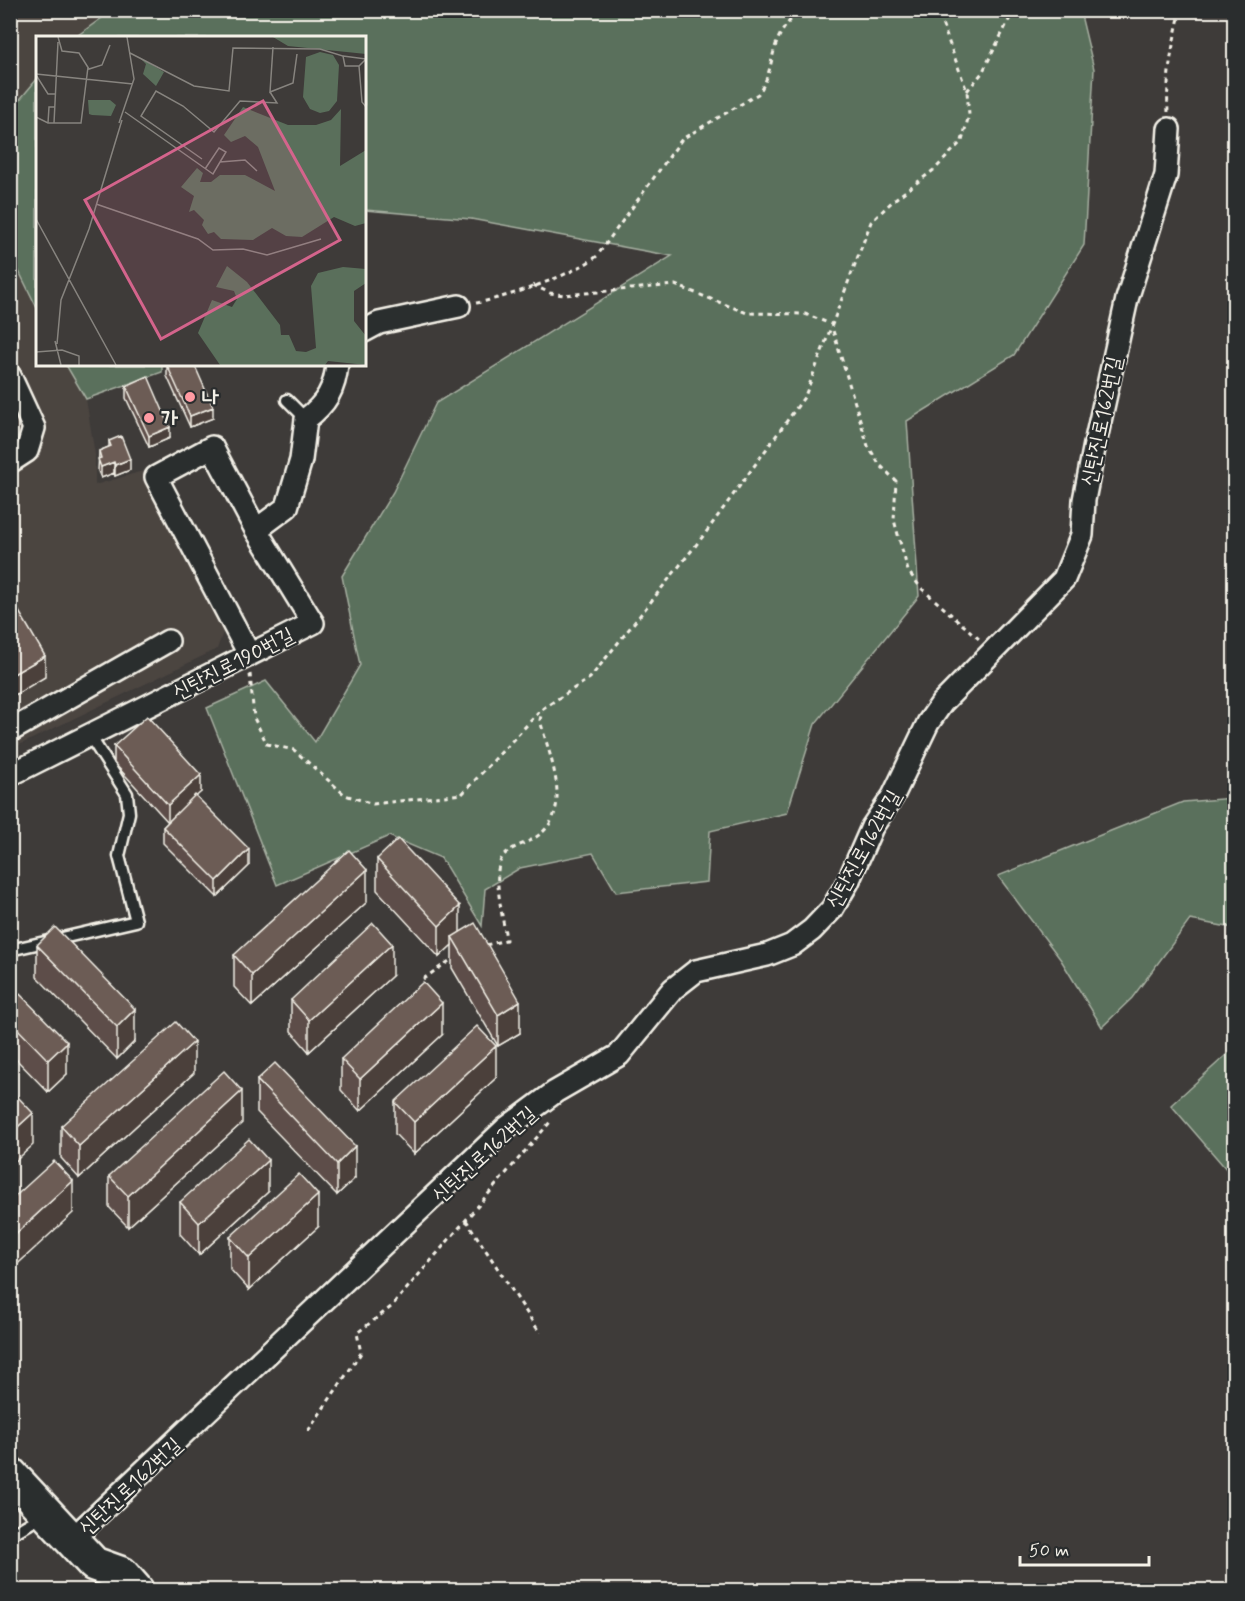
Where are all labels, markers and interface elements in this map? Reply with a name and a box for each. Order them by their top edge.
inset map [36,36,366,366]
street label: 신탄진로162번길 [1075,354,1129,489]
place label: 나 [202,384,219,412]
marker: 나 [183,390,197,404]
place label: 가 [161,405,178,433]
marker: 가 [142,411,156,425]
street label: 신탄진로190번길 [168,621,299,707]
street label: 신탄진로162번길 [820,785,908,914]
street label: 신탄진로162번길 [426,1100,543,1209]
street label: 신탄진로162번길 [73,1431,189,1542]
scale bar [1020,1529,1149,1567]
text: 50 m [1029,1539,1069,1563]

